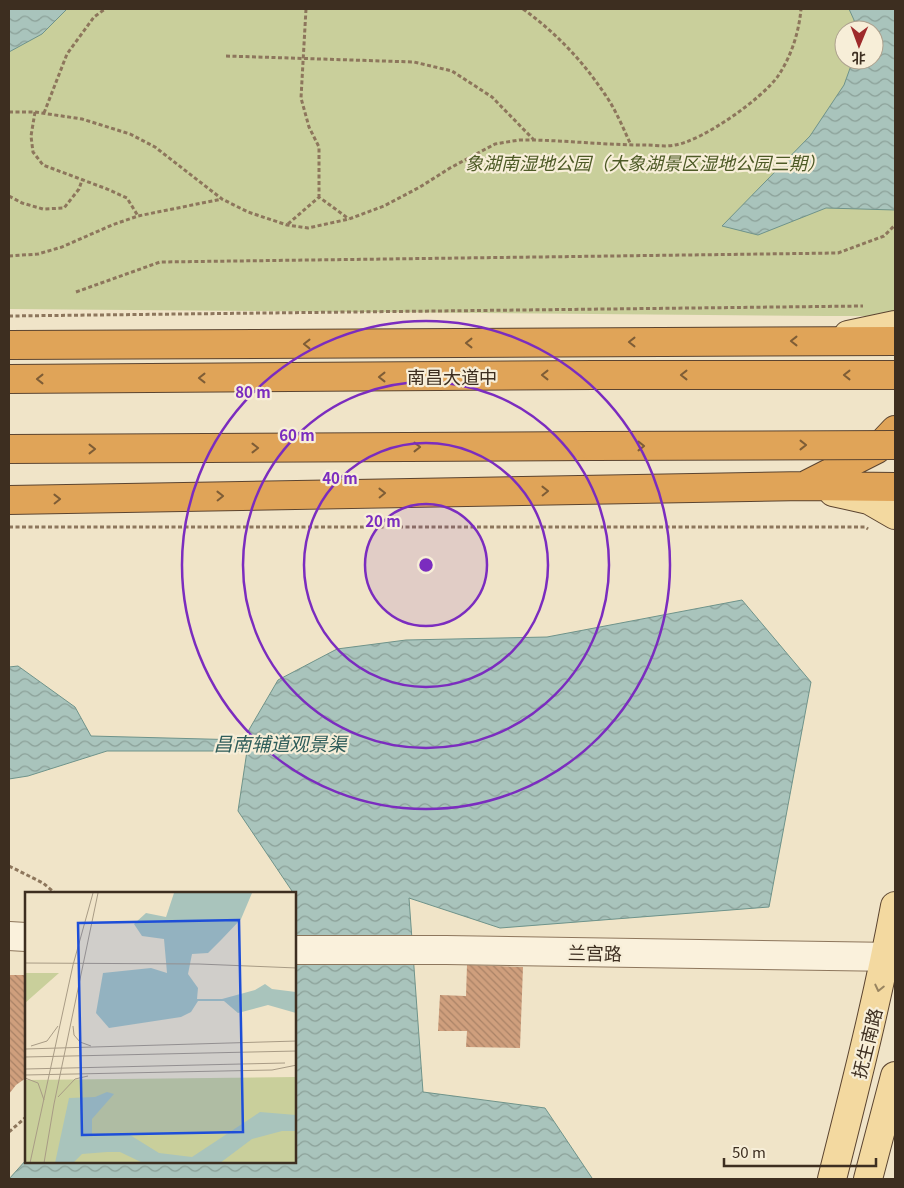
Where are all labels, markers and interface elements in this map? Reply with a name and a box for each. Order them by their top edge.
north arrow [834,20,884,70]
text: 北 [852,49,866,69]
park label: 象湖南湿地公园（大象湖景区湿地公园三期） [465,149,825,175]
one-way arrow [790,336,798,346]
one-way arrow [627,337,635,347]
one-way arrow [465,338,472,348]
one-way arrow [302,339,310,349]
street label: 南昌大道中 [407,363,497,389]
one-way arrow [541,370,549,381]
one-way arrow [680,370,688,380]
one-way arrow [842,370,850,380]
one-way arrow [378,371,386,382]
one-way arrow [198,373,206,383]
one-way arrow [36,374,44,384]
text: 80 m [235,381,271,402]
text: 60 m [279,424,315,445]
one-way arrow [800,440,807,450]
one-way arrow [637,441,645,451]
one-way arrow [414,442,422,452]
one-way arrow [252,443,259,453]
one-way arrow [89,444,97,454]
text: 40 m [322,467,358,488]
one-way arrow [542,486,549,496]
one-way arrow [379,488,387,499]
one-way arrow [216,491,224,501]
one-way arrow [54,494,62,504]
text: 20 m [365,510,401,531]
centre of rings [417,556,435,574]
water label: 昌南辅道观景渠 [213,729,349,756]
inset map [25,892,296,1163]
street label: 兰宫路 [568,939,622,965]
one-way arrow [874,984,885,993]
street label: 抚生南路 [845,1005,887,1081]
scale bar [724,1136,876,1168]
text: 50 m [732,1141,766,1162]

